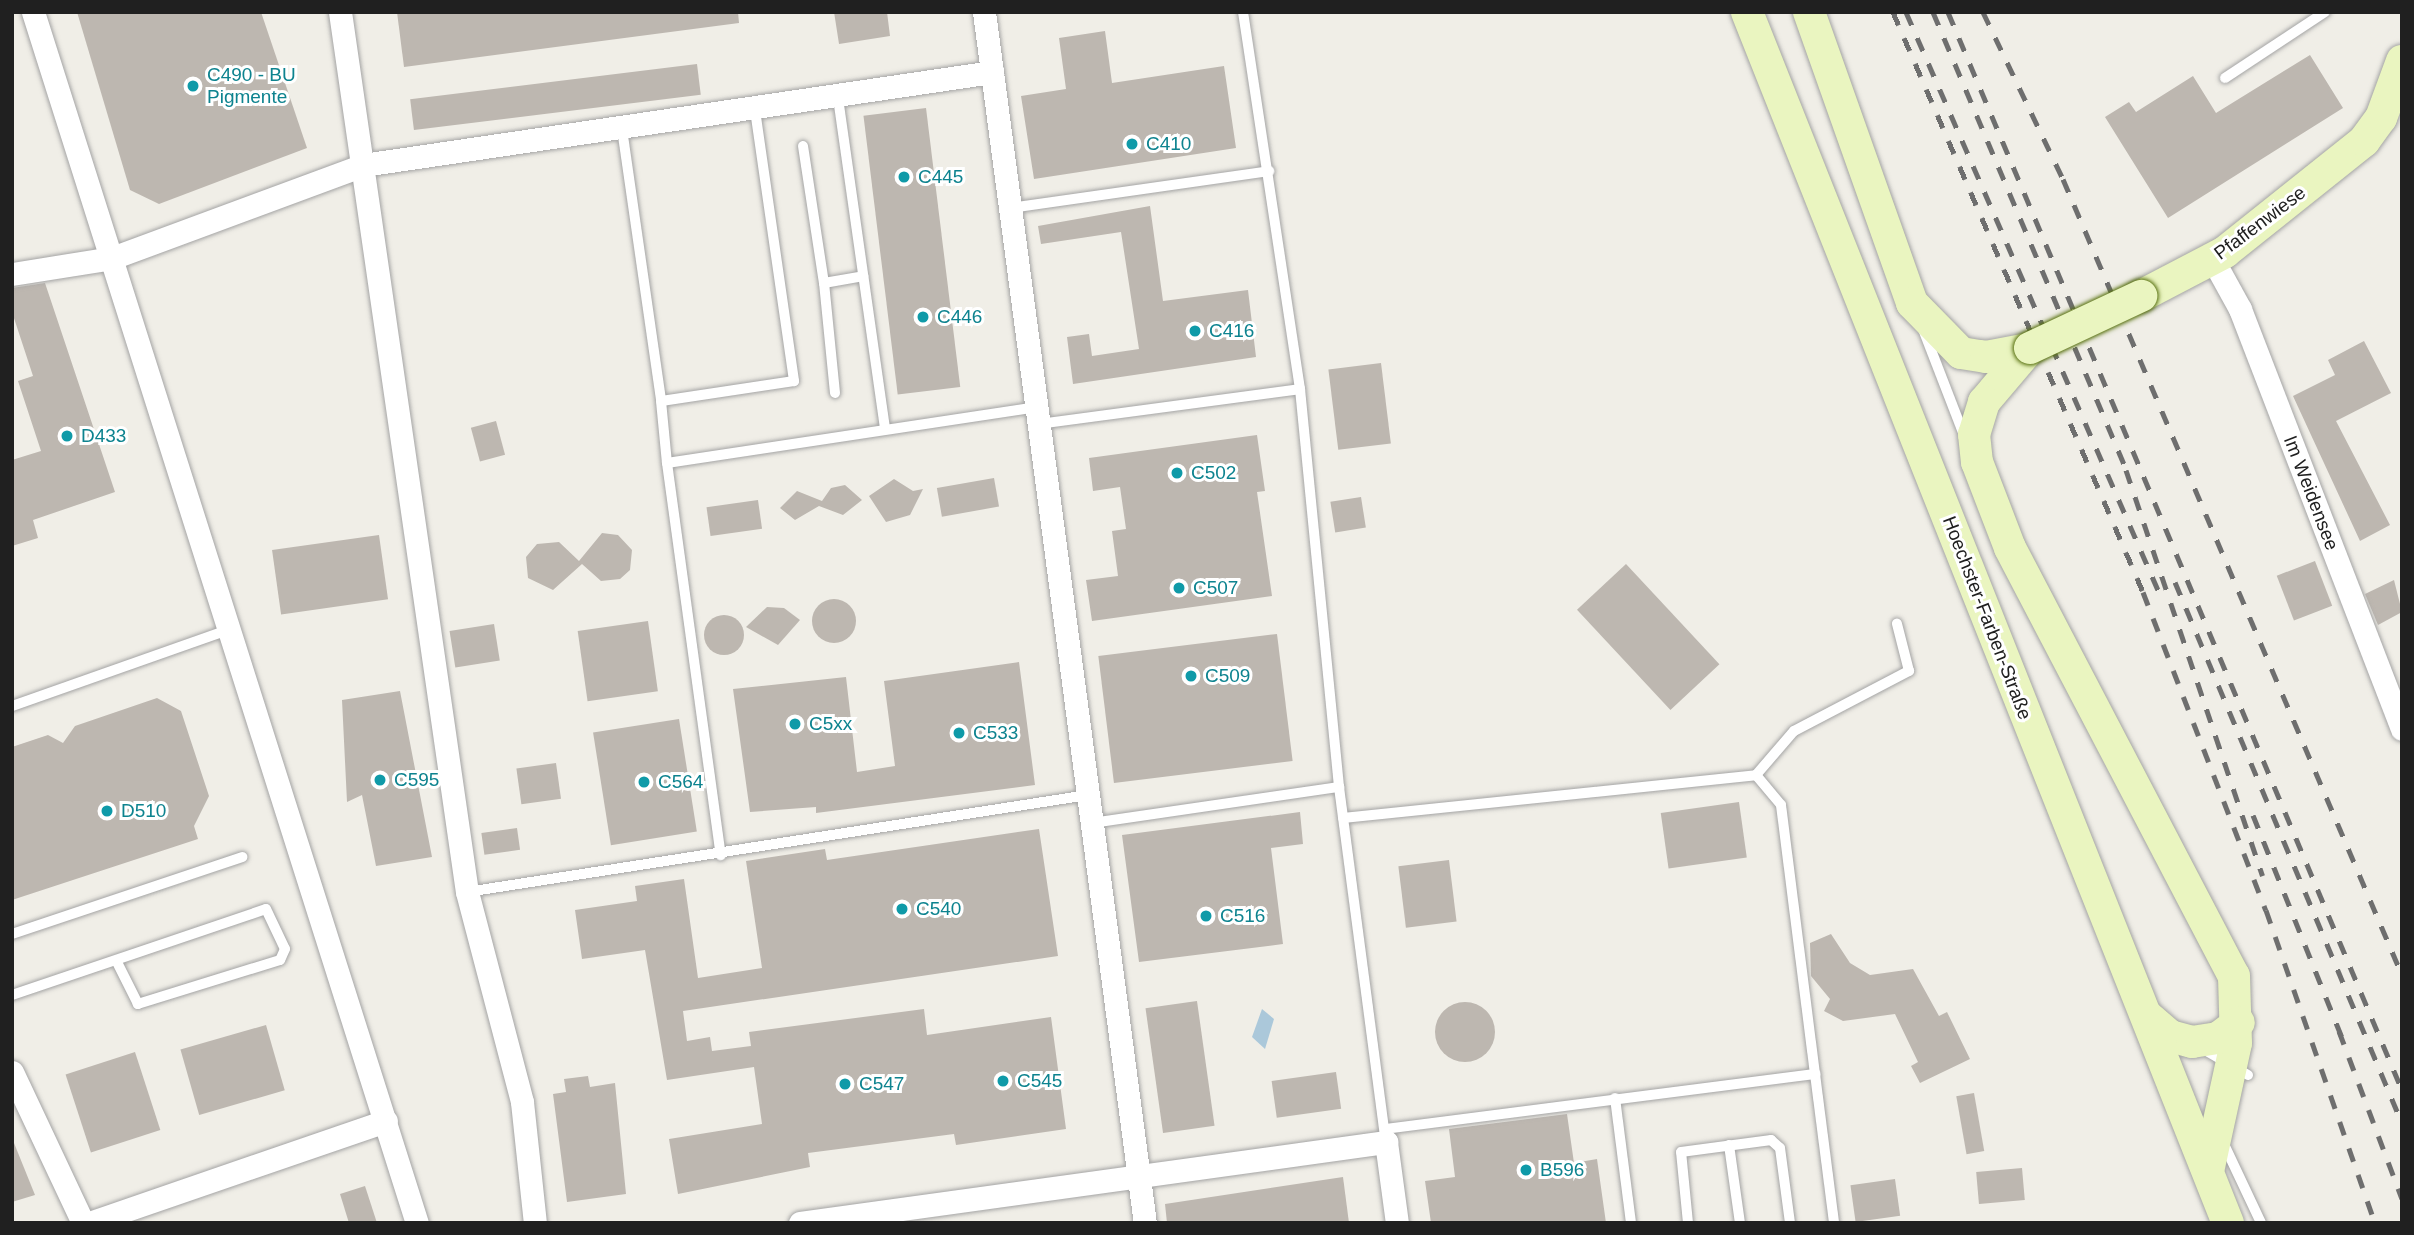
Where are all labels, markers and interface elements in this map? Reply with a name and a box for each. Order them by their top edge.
place label: C490 - BU Pigmente [207,64,296,108]
marker: C490 - BU Pigmente [185,78,201,94]
place label: C410 [1146,133,1191,155]
marker: C410 [1124,136,1140,152]
place label: C445 [918,166,963,188]
marker: C445 [896,169,912,185]
street label: Pfaffenwiese [2210,181,2310,265]
place label: C446 [937,306,982,328]
marker: C446 [915,309,931,325]
place label: C416 [1209,320,1254,342]
marker: C416 [1187,323,1203,339]
place label: D433 [81,425,126,447]
marker: D433 [59,428,75,444]
street label: Im Weidensee [2279,432,2343,554]
place label: C502 [1191,462,1236,484]
marker: C502 [1169,465,1185,481]
street label: Hoechster-Farben-Straße [1938,513,2036,723]
place label: C507 [1193,577,1238,599]
marker: C507 [1171,580,1187,596]
place label: C509 [1205,665,1250,687]
marker: C509 [1183,668,1199,684]
place label: C5xx [809,713,852,735]
marker: C5xx [787,716,803,732]
place label: C533 [973,722,1018,744]
marker: C533 [951,725,967,741]
place label: C595 [394,769,439,791]
place label: C564 [658,771,703,793]
marker: C595 [372,772,388,788]
marker: C564 [636,774,652,790]
place label: D510 [121,800,166,822]
marker: D510 [99,803,115,819]
place label: C540 [916,898,961,920]
marker: C540 [894,901,910,917]
place label: C516 [1220,905,1265,927]
marker: C516 [1198,908,1214,924]
place label: C545 [1017,1070,1062,1092]
place label: C547 [859,1073,904,1095]
marker: C545 [995,1073,1011,1089]
marker: C547 [837,1076,853,1092]
place label: B596 [1540,1159,1584,1181]
marker: B596 [1518,1162,1534,1178]

